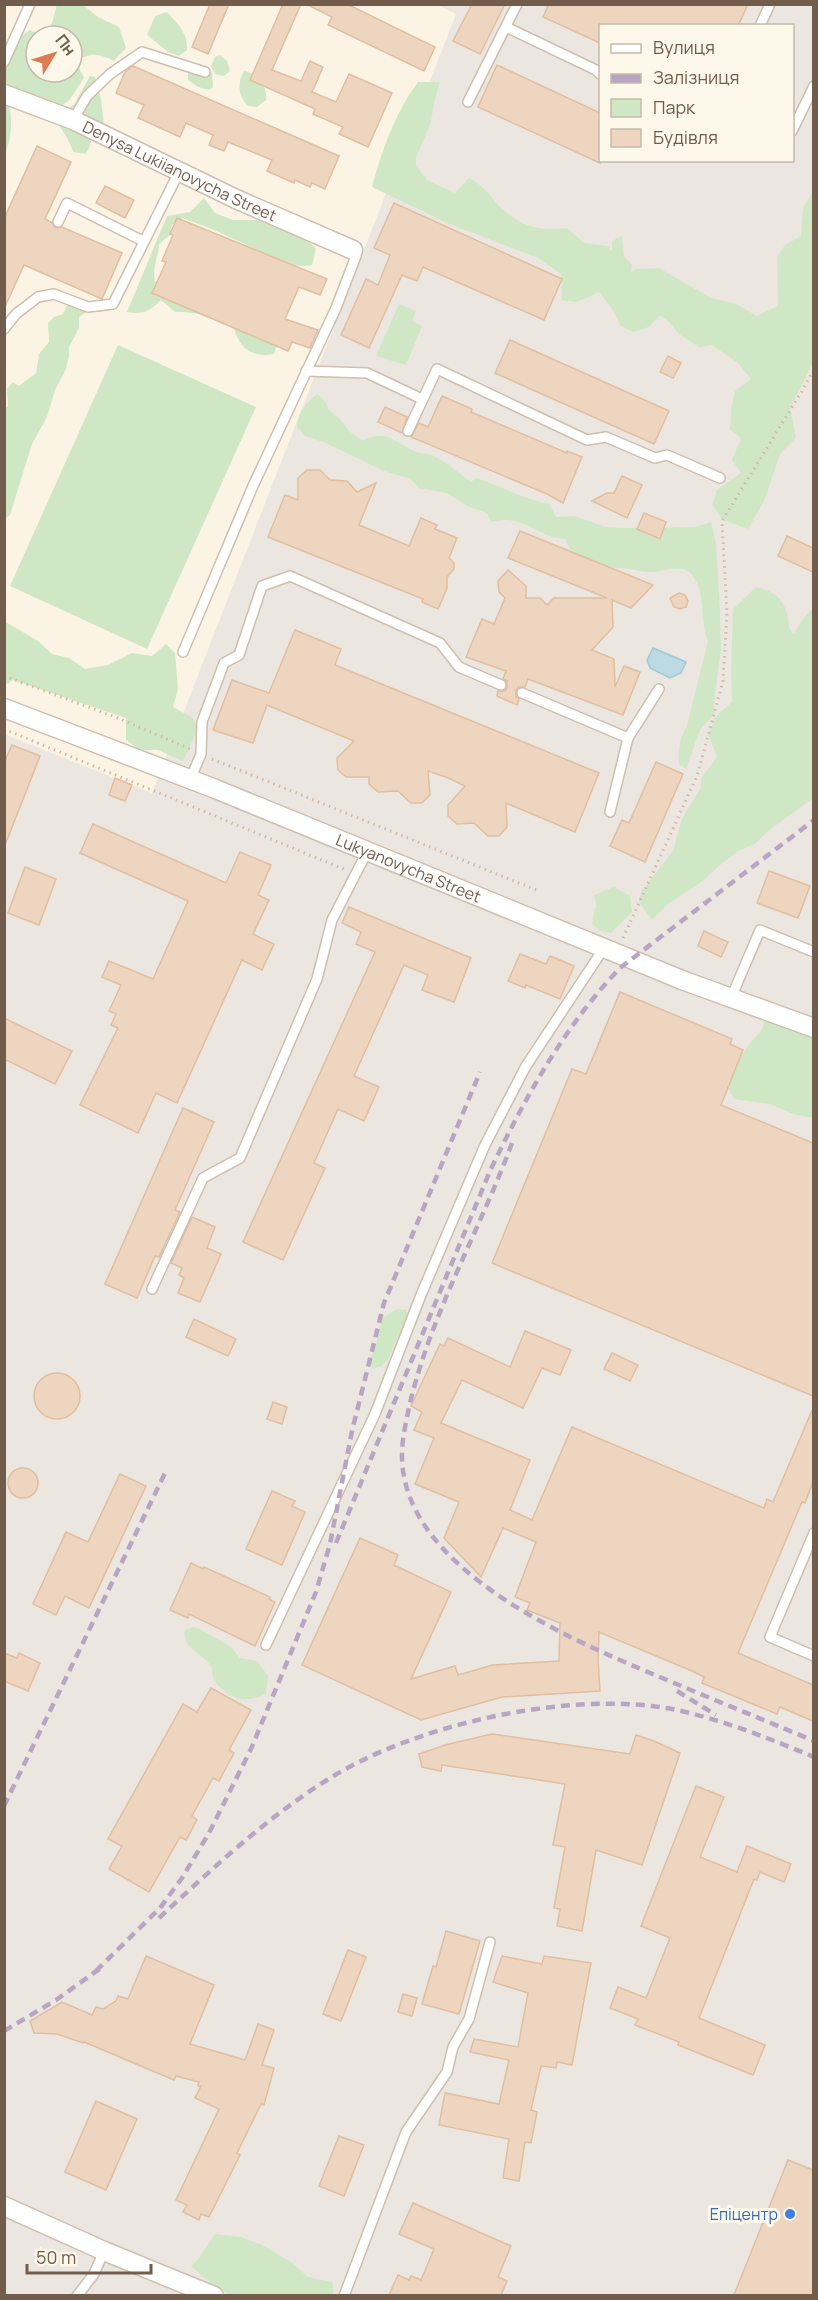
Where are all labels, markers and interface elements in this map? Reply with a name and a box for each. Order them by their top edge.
north arrow [24,24,84,84]
legend [599,24,794,162]
text: Пн [51,30,81,60]
text: Вулиця [653,35,715,59]
text: Залізниця [653,65,739,89]
text: Парк [653,95,696,119]
street label: Denysa Lukiianovycha Street [79,115,280,226]
text: Будівля [653,125,718,149]
street label: Lukyanovycha Street [333,828,484,908]
place label: Епіцентр [710,2203,778,2225]
marker: Епіцентр [783,2207,797,2221]
scale bar [27,2237,152,2275]
text: 50 m [36,2245,76,2269]

